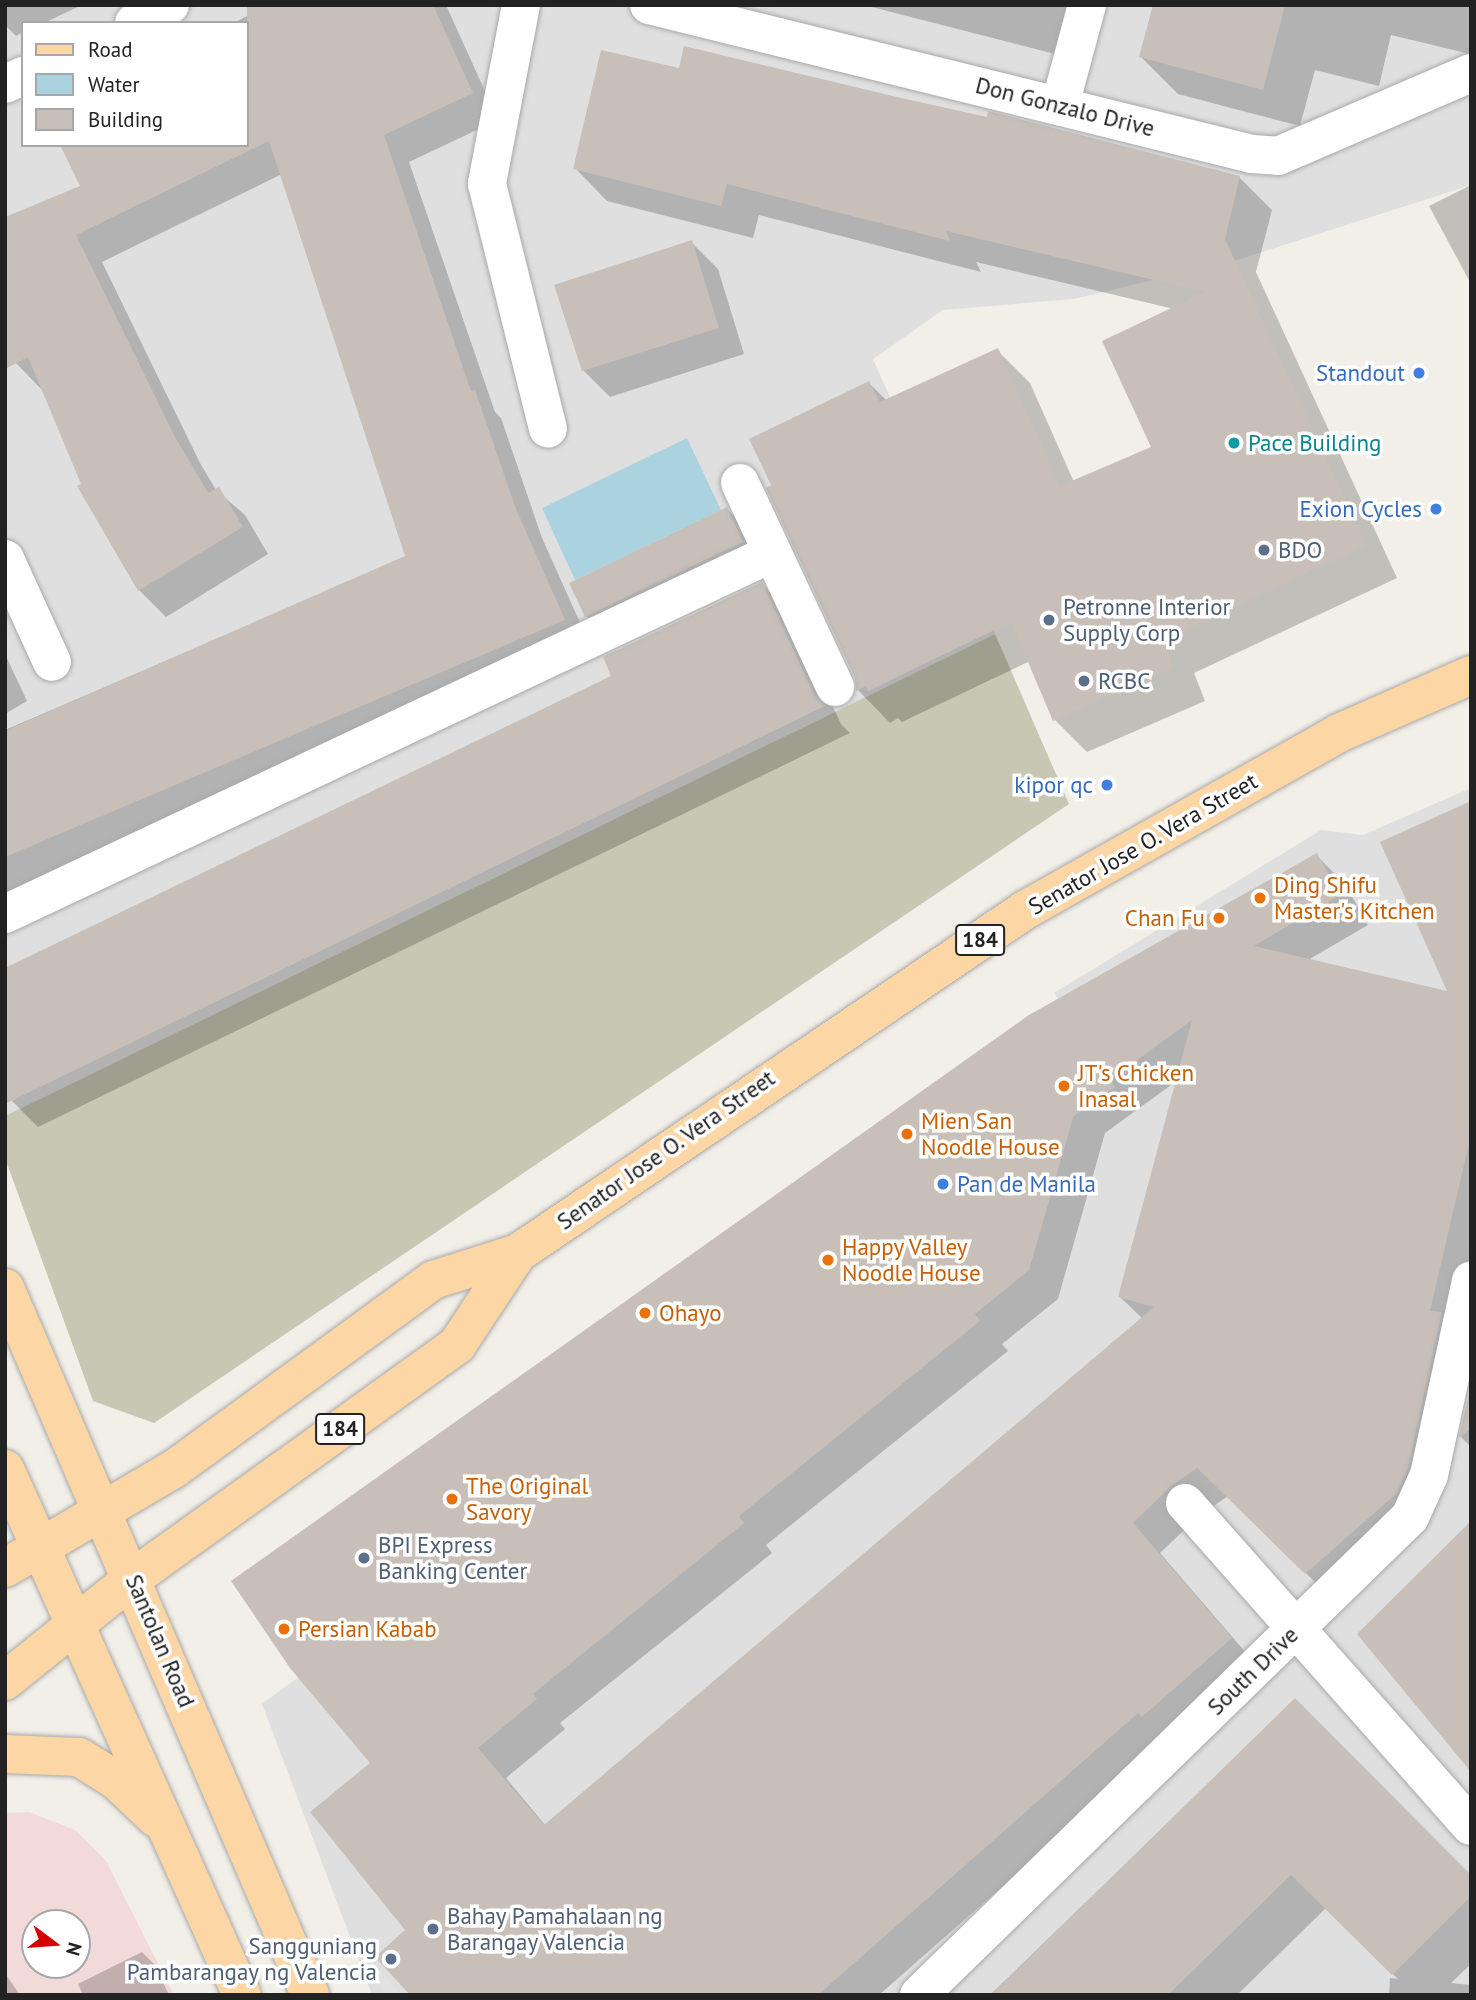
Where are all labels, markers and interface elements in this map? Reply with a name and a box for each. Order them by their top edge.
legend [21,21,248,147]
text: Road [88,36,132,63]
text: Water [88,71,140,98]
street label: Don Gonzalo Drive [973,71,1157,143]
text: Building [88,106,163,133]
place label: Standout [1316,359,1405,387]
marker: Standout [1411,365,1427,381]
place label: Pace Building [1248,429,1381,457]
marker: Pace Building [1226,435,1242,451]
place label: Exion Cycles [1300,495,1422,523]
marker: Exion Cycles [1428,501,1444,517]
place label: BDO [1278,536,1322,564]
marker: BDO [1256,542,1272,558]
place label: Petronne Interior Supply Corp [1063,593,1230,647]
marker: Petronne Interior Supply Corp [1041,612,1057,628]
place label: RCBC [1098,667,1150,695]
marker: RCBC [1076,673,1092,689]
street label: Senator Jose O. Vera Street [1023,767,1263,921]
place label: kipor qc [1014,771,1093,799]
marker: kipor qc [1099,777,1115,793]
place label: Ding Shifu Master's Kitchen [1274,871,1435,925]
marker: Ding Shifu Master's Kitchen [1252,890,1268,906]
place label: Chan Fu [1125,904,1205,932]
marker: Chan Fu [1211,910,1227,926]
road number: 184 [954,922,1006,958]
place label: JT's Chicken Inasal [1078,1059,1194,1113]
street label: Senator Jose O. Vera Street [551,1064,781,1236]
marker: JT's Chicken Inasal [1056,1078,1072,1094]
place label: Mien San Noodle House [921,1107,1060,1161]
marker: Mien San Noodle House [899,1126,915,1142]
place label: Pan de Manila [957,1170,1096,1198]
marker: Pan de Manila [935,1176,951,1192]
place label: Happy Valley Noodle House [842,1233,981,1287]
marker: Happy Valley Noodle House [820,1252,836,1268]
place label: Ohayo [659,1299,722,1327]
marker: Ohayo [637,1305,653,1321]
road number: 184 [314,1412,366,1446]
place label: The Original Savory [466,1472,588,1526]
marker: The Original Savory [444,1491,460,1507]
place label: BPI Express Banking Center [378,1531,527,1585]
marker: BPI Express Banking Center [356,1550,372,1566]
street label: Santolan Road [120,1570,200,1712]
place label: Persian Kabab [298,1615,437,1643]
marker: Persian Kabab [276,1621,292,1637]
street label: South Drive [1202,1621,1304,1721]
place label: Bahay Pamahalaan ng Barangay Valencia [447,1902,663,1956]
north arrow [21,1909,91,1979]
marker: Bahay Pamahalaan ng Barangay Valencia [425,1921,441,1937]
place label: Sangguniang Pambarangay ng Valencia [125,1932,377,1986]
text: N [61,1940,88,1959]
marker: Sangguniang Pambarangay ng Valencia [383,1951,399,1967]

